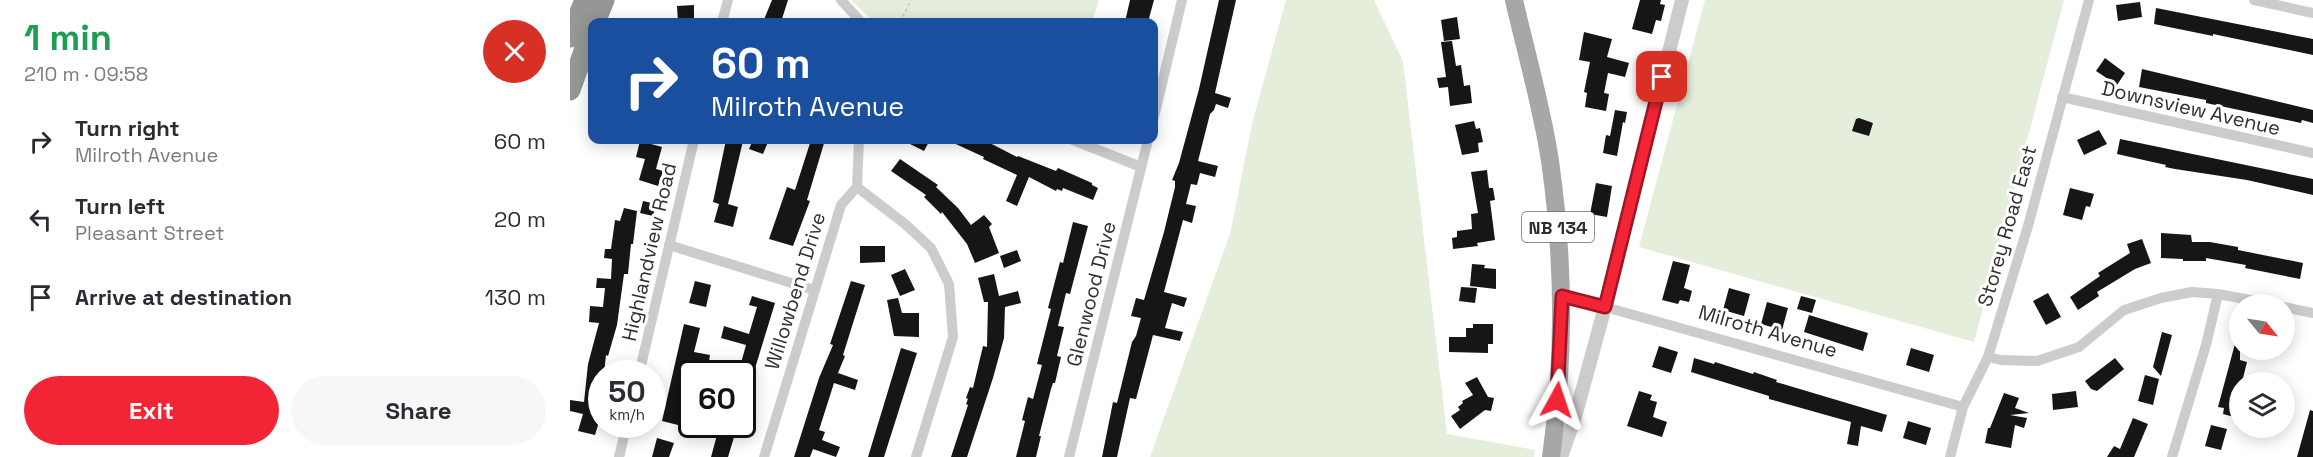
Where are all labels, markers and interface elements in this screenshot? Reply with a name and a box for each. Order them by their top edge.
text: 1 min [24,15,112,61]
button: close [483,20,546,83]
text: 60 m [711,37,811,90]
icon: right [612,42,690,120]
pin [1636,51,1687,102]
icon: arrive [1645,60,1678,93]
text: 210 m · 09:58 [24,61,148,87]
street label: Downsview Avenue [2099,75,2283,141]
text: Milroth Avenue [711,89,904,124]
text: Turn right [75,114,180,142]
icon: right [24,125,57,158]
text: 60 m [494,127,546,155]
text: Milroth Avenue [75,142,218,168]
street label: Storey Road East [1972,142,2042,310]
street label: Highlandview Road [616,160,682,344]
text: Turn left [75,192,165,220]
icon: left [24,203,57,236]
text: 20 m [494,205,546,233]
street label: Willowbend Drive [759,209,831,373]
road number: NB 134 [1522,212,1594,242]
street label: Glenwood Drive [1060,219,1122,369]
text: Pleasant Street [75,220,225,246]
icon: arrive [24,281,57,314]
text: Arrive at destination [75,283,292,311]
text: 130 m [485,283,546,311]
north arrow [2229,294,2295,360]
map controls [2229,294,2295,438]
street label: Milroth Avenue [1696,299,1840,363]
speed limit sign: 60 [678,360,756,438]
position arrow [1525,368,1589,432]
text: 50 [608,372,646,411]
button: layers [2229,372,2295,438]
button: Exit [24,376,279,445]
button: Share [291,376,546,445]
text: km/h [609,405,645,424]

